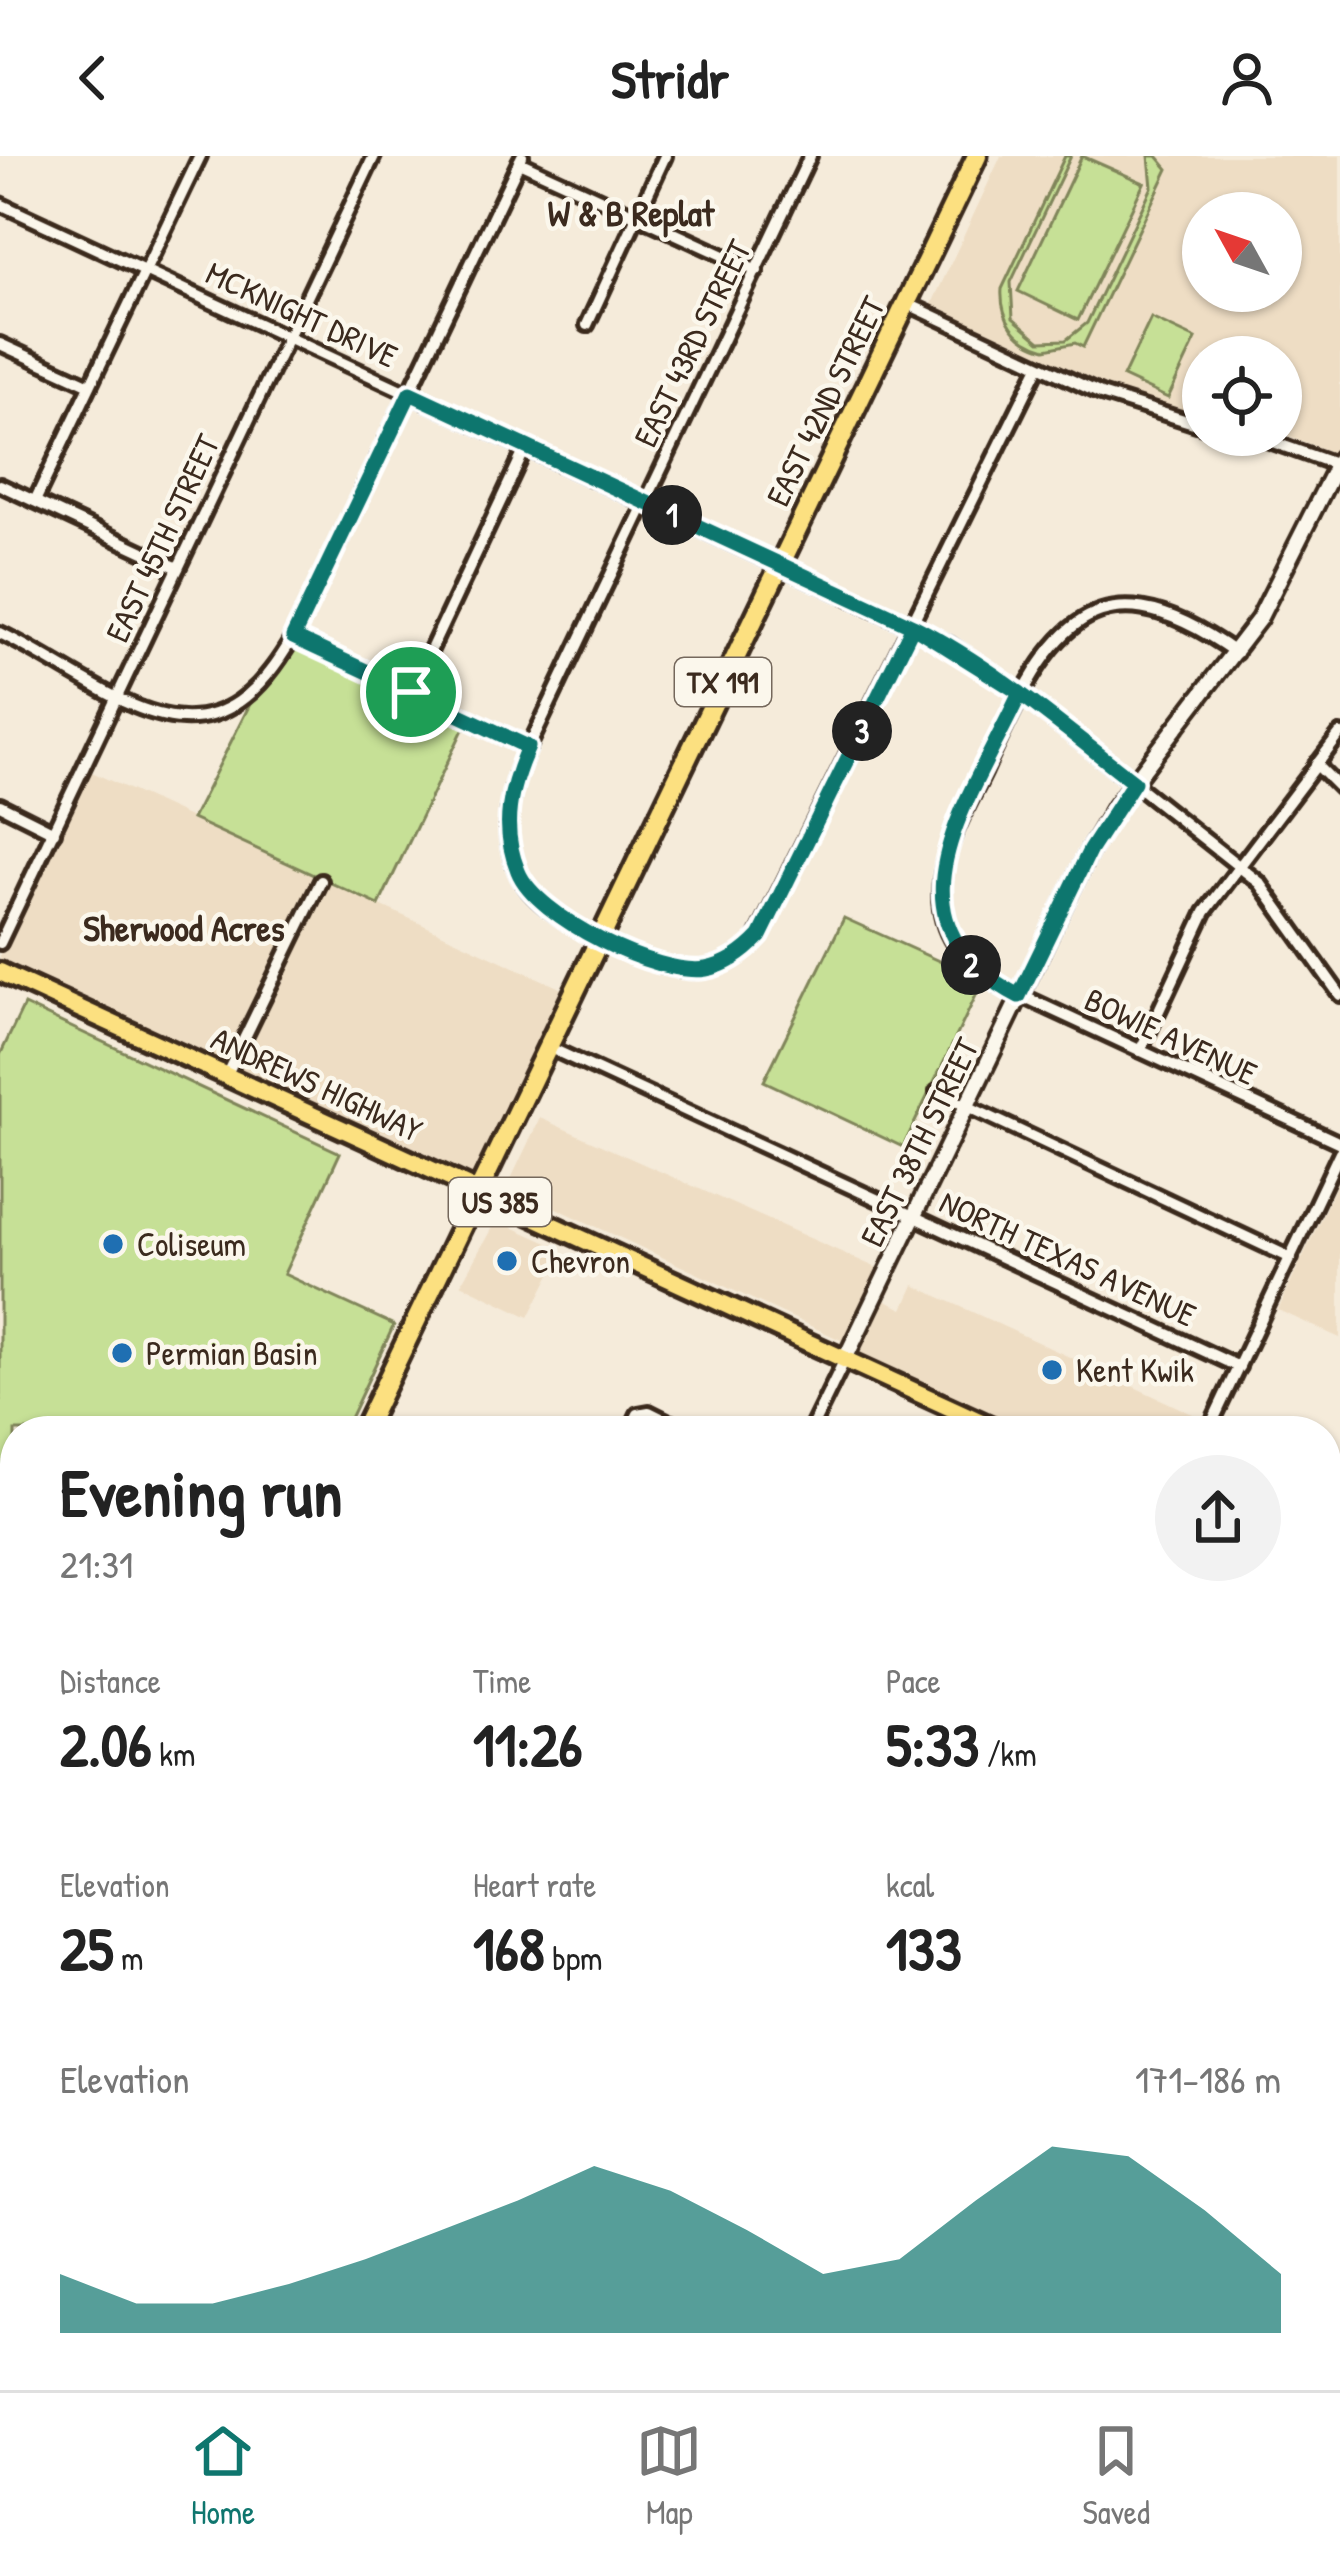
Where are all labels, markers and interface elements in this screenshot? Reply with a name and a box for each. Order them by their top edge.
text: Stridr [611,42,729,115]
icon: back [60,45,126,111]
icon: person [1214,45,1280,111]
district label: W & B Replat [548,188,716,238]
north arrow [1182,192,1302,312]
map controls [1182,192,1302,456]
street label: EAST 43RD STREET [623,232,761,454]
street label: MCKNIGHT DRIVE [199,250,405,378]
street label: EAST 42ND STREET [755,289,895,513]
button: locate [1182,336,1302,456]
street label: EAST 45TH STREET [95,427,229,649]
pin: 1 [642,485,702,545]
text: 1 [666,493,678,537]
pin [360,641,462,743]
road number: TX 191 [675,658,771,706]
icon: arrive [378,659,444,725]
pin: 3 [832,701,892,761]
text: 3 [855,709,869,753]
district label: Sherwood Acres [83,903,285,952]
pin: 2 [941,935,1001,995]
text: 2 [963,943,979,987]
street label: BOWIE AVENUE [1078,977,1264,1095]
street label: ANDREWS HIGHWAY [205,1016,430,1152]
street label: EAST 38TH STREET [850,1030,989,1253]
road number: US 385 [449,1178,551,1226]
street label: NORTH TEXAS AVENUE [933,1179,1203,1337]
place label: Coliseum [137,1222,246,1266]
marker: Coliseum [100,1231,126,1257]
place label: Chevron [531,1239,630,1283]
marker: Chevron [494,1248,520,1274]
place label: Permian Basin [146,1331,318,1375]
marker: Permian Basin [109,1340,135,1366]
place label: Kent Kwik [1076,1348,1194,1392]
marker: Kent Kwik [1039,1357,1065,1383]
text: Evening run [60,1447,342,1537]
button: share [1155,1455,1281,1581]
text: 21:31 [60,1537,133,1590]
text: Distance [60,1659,161,1703]
text: Time [473,1659,531,1703]
text: Pace [886,1659,941,1703]
text: 2.06 [60,1703,152,1785]
text: 11:26 [473,1703,583,1785]
text: 5:33 [886,1703,979,1785]
text: km [152,1732,195,1776]
text: /km [979,1732,1037,1776]
text: Elevation [60,1863,170,1907]
text: Heart rate [473,1863,596,1907]
text: kcal [886,1863,934,1907]
text: 25 [60,1907,113,1989]
text: 168 [473,1907,545,1989]
text: 133 [886,1907,962,1989]
text: m [113,1936,144,1980]
text: bpm [545,1936,602,1980]
text: Elevation [60,2052,190,2105]
text: 171–186 m [1135,2052,1281,2105]
tab: Home [190,2418,256,2534]
tab: Map [636,2418,702,2534]
tab: Saved [1083,2418,1150,2534]

